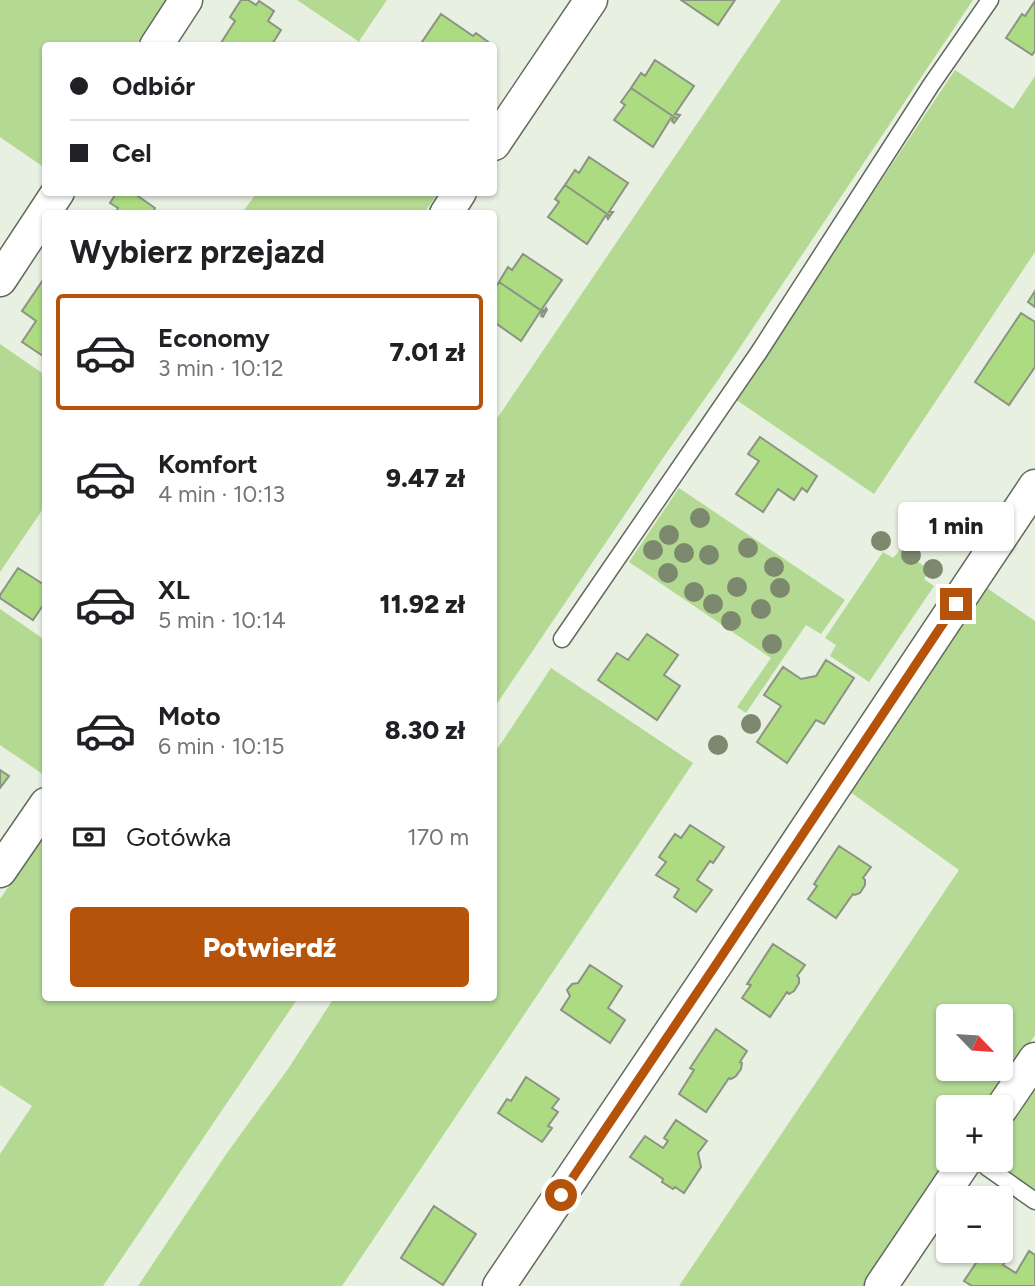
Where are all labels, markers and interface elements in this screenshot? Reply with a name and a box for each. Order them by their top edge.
text: Odbiór [112,70,195,102]
text: Cel [112,137,152,169]
text: Wybierz przejazd [70,233,325,271]
icon: car [74,321,137,384]
text: Economy [158,322,270,354]
text: 7.01 zł [390,336,465,368]
text: 3 min · 10:12 [158,354,284,382]
icon: car [74,447,137,510]
text: Komfort [158,448,258,480]
text: 9.47 zł [386,462,465,494]
text: 4 min · 10:13 [158,480,285,508]
callout: 1 min [898,503,1014,552]
text: 1 min [929,512,983,540]
icon: car [74,573,137,636]
text: XL [158,574,190,606]
text: 11.92 zł [380,588,465,620]
route end [940,588,972,620]
text: 5 min · 10:14 [158,606,286,634]
icon: car [74,699,137,762]
text: Moto [158,700,221,732]
text: 8.30 zł [385,714,465,746]
text: 6 min · 10:15 [158,732,284,760]
icon: cash [70,818,108,856]
text: Gotówka [126,821,231,853]
text: 170 m [407,823,469,851]
button: Potwierdź [70,907,469,987]
north arrow [936,1004,1013,1082]
map controls [936,1004,1013,1263]
button: + [936,1095,1013,1172]
route start [545,1179,577,1211]
button: − [936,1186,1013,1263]

